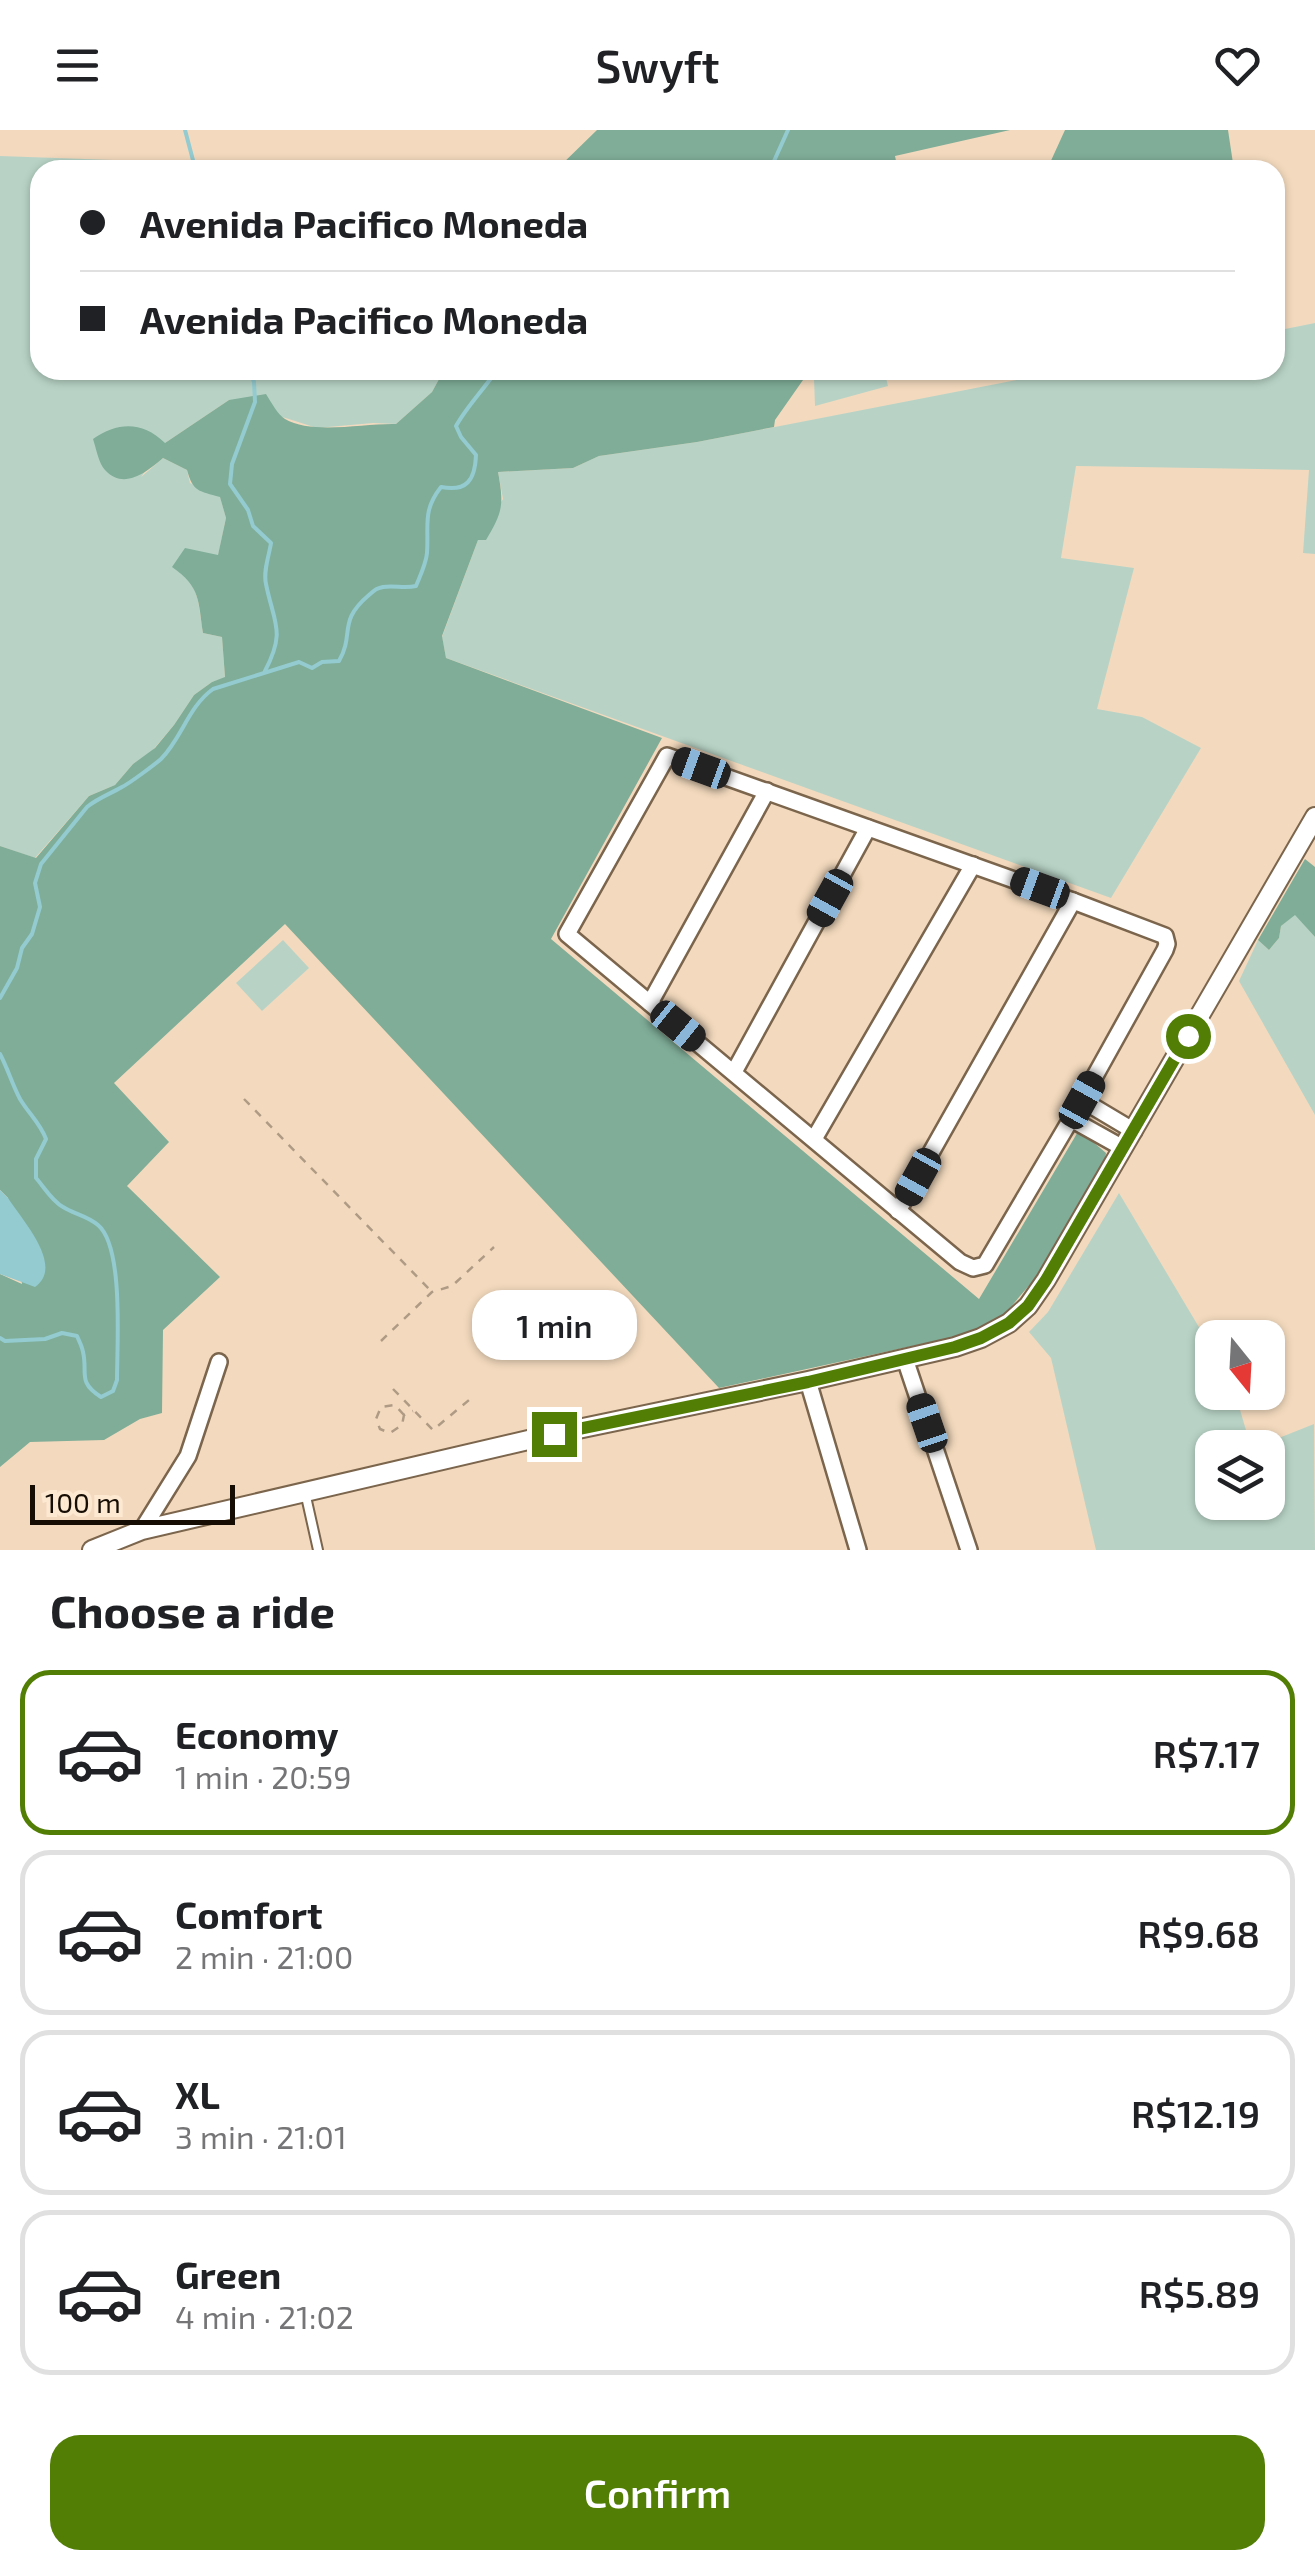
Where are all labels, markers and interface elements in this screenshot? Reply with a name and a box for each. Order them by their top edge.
icon: menu [50,38,105,93]
text: Swyft [596,38,719,92]
icon: heart [1210,38,1265,93]
text: Avenida Pacifico Moneda [140,200,588,246]
text: Avenida Pacifico Moneda [140,296,588,342]
car [668,744,734,792]
car [802,864,858,932]
car [1007,864,1073,912]
car [645,995,711,1057]
route start [1166,1014,1211,1059]
car [1054,1066,1110,1134]
car [890,1143,946,1211]
callout: 1 min [472,1289,636,1359]
text: 1 min [517,1306,592,1344]
north arrow [1195,1320,1285,1410]
map controls [1195,1320,1285,1520]
car [903,1390,951,1456]
route end [532,1412,577,1457]
button: layers [1195,1430,1285,1520]
scale bar [30,1480,235,1524]
text: 100 m [45,1485,121,1519]
text: Choose a ride [50,1583,335,1637]
icon: car [55,1708,145,1798]
text: Economy [175,1711,339,1757]
text: R$7.17 [1153,1730,1260,1776]
text: 1 min · 20:59 [175,1757,352,1795]
icon: car [55,1888,145,1978]
text: Comfort [175,1891,323,1937]
text: R$9.68 [1137,1910,1260,1956]
text: 2 min · 21:00 [175,1937,353,1975]
icon: car [55,2068,145,2158]
text: XL [175,2071,220,2117]
text: R$12.19 [1131,2090,1260,2136]
text: 3 min · 21:01 [175,2117,347,2155]
icon: car [55,2248,145,2338]
text: Green [175,2251,281,2297]
text: R$5.89 [1139,2270,1260,2316]
text: 4 min · 21:02 [175,2297,354,2335]
button: Confirm [50,2435,1265,2550]

